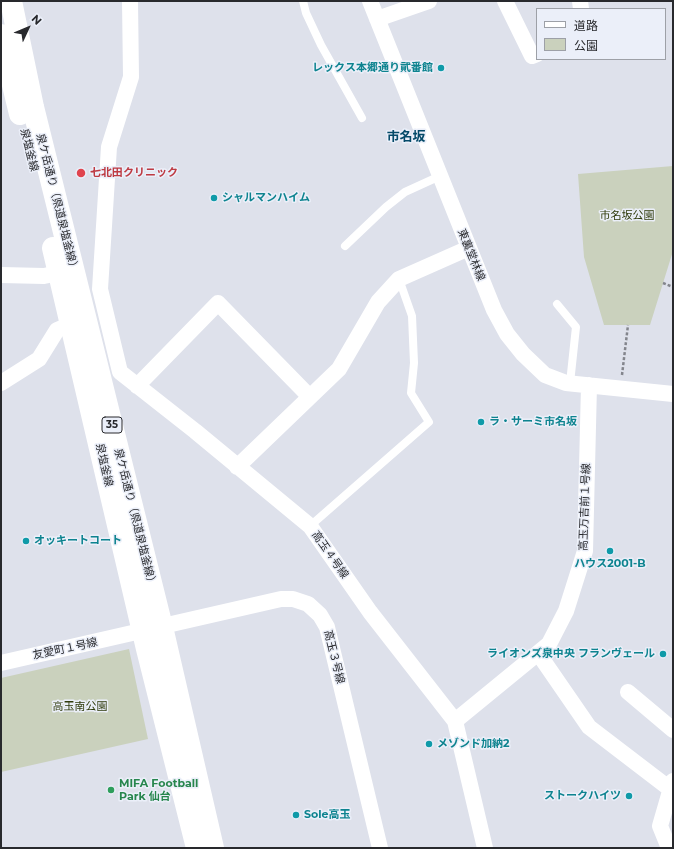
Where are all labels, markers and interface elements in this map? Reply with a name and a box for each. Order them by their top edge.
north arrow [8,8,48,48]
legend [536,8,666,60]
text: N [29,12,45,28]
text: 道路 [574,18,598,33]
text: 公園 [574,38,598,53]
place label: レックス本郷通り貮番館 [312,61,433,75]
marker: レックス本郷通り貮番館 [436,63,446,73]
street label: 泉塩釜線 [17,127,41,173]
district label: 市名坂 [387,129,425,145]
street label: 泉ケ岳通り（県道泉塩釜線） [33,132,81,274]
place label: 七北田クリニック [90,166,178,180]
marker: 七北田クリニック [75,167,87,179]
place label: シャルマンハイム [222,191,310,205]
marker: シャルマンハイム [209,193,219,203]
park label: 市名坂公園 [600,209,654,223]
street label: 東裏堂林線 [455,227,487,283]
place label: ラ・サーミ市名坂 [489,415,577,429]
road number: 35 [102,417,122,433]
marker: ラ・サーミ市名坂 [476,417,486,427]
street label: 泉塩釜線 [93,442,115,488]
street label: 泉ケ岳通り（県道泉塩釜線） [111,447,159,589]
street label: 高玉万吉前１号線 [577,463,593,551]
street label: 高玉４号線 [309,529,351,581]
place label: オッキートコート [34,534,122,548]
marker: オッキートコート [21,536,31,546]
marker: ハウス2001-B [605,546,615,556]
place label: ハウス2001-B [574,557,646,571]
street label: 高玉３号線 [321,629,347,685]
street label: 友愛町１号線 [31,636,99,662]
place label: ライオンズ泉中央 フランヴェール [487,647,655,661]
marker: ライオンズ泉中央 フランヴェール [658,649,668,659]
park label: 高玉南公園 [53,700,107,714]
place label: メゾンド加納2 [437,737,509,751]
marker: メゾンド加納2 [424,739,434,749]
place label: MIFA Football Park 仙台 [119,777,198,803]
marker: MIFA Football Park 仙台 [106,785,116,795]
place label: ストークハイツ [544,789,621,803]
marker: ストークハイツ [624,791,634,801]
place label: Sole高玉 [304,808,350,822]
marker: Sole高玉 [291,810,301,820]

